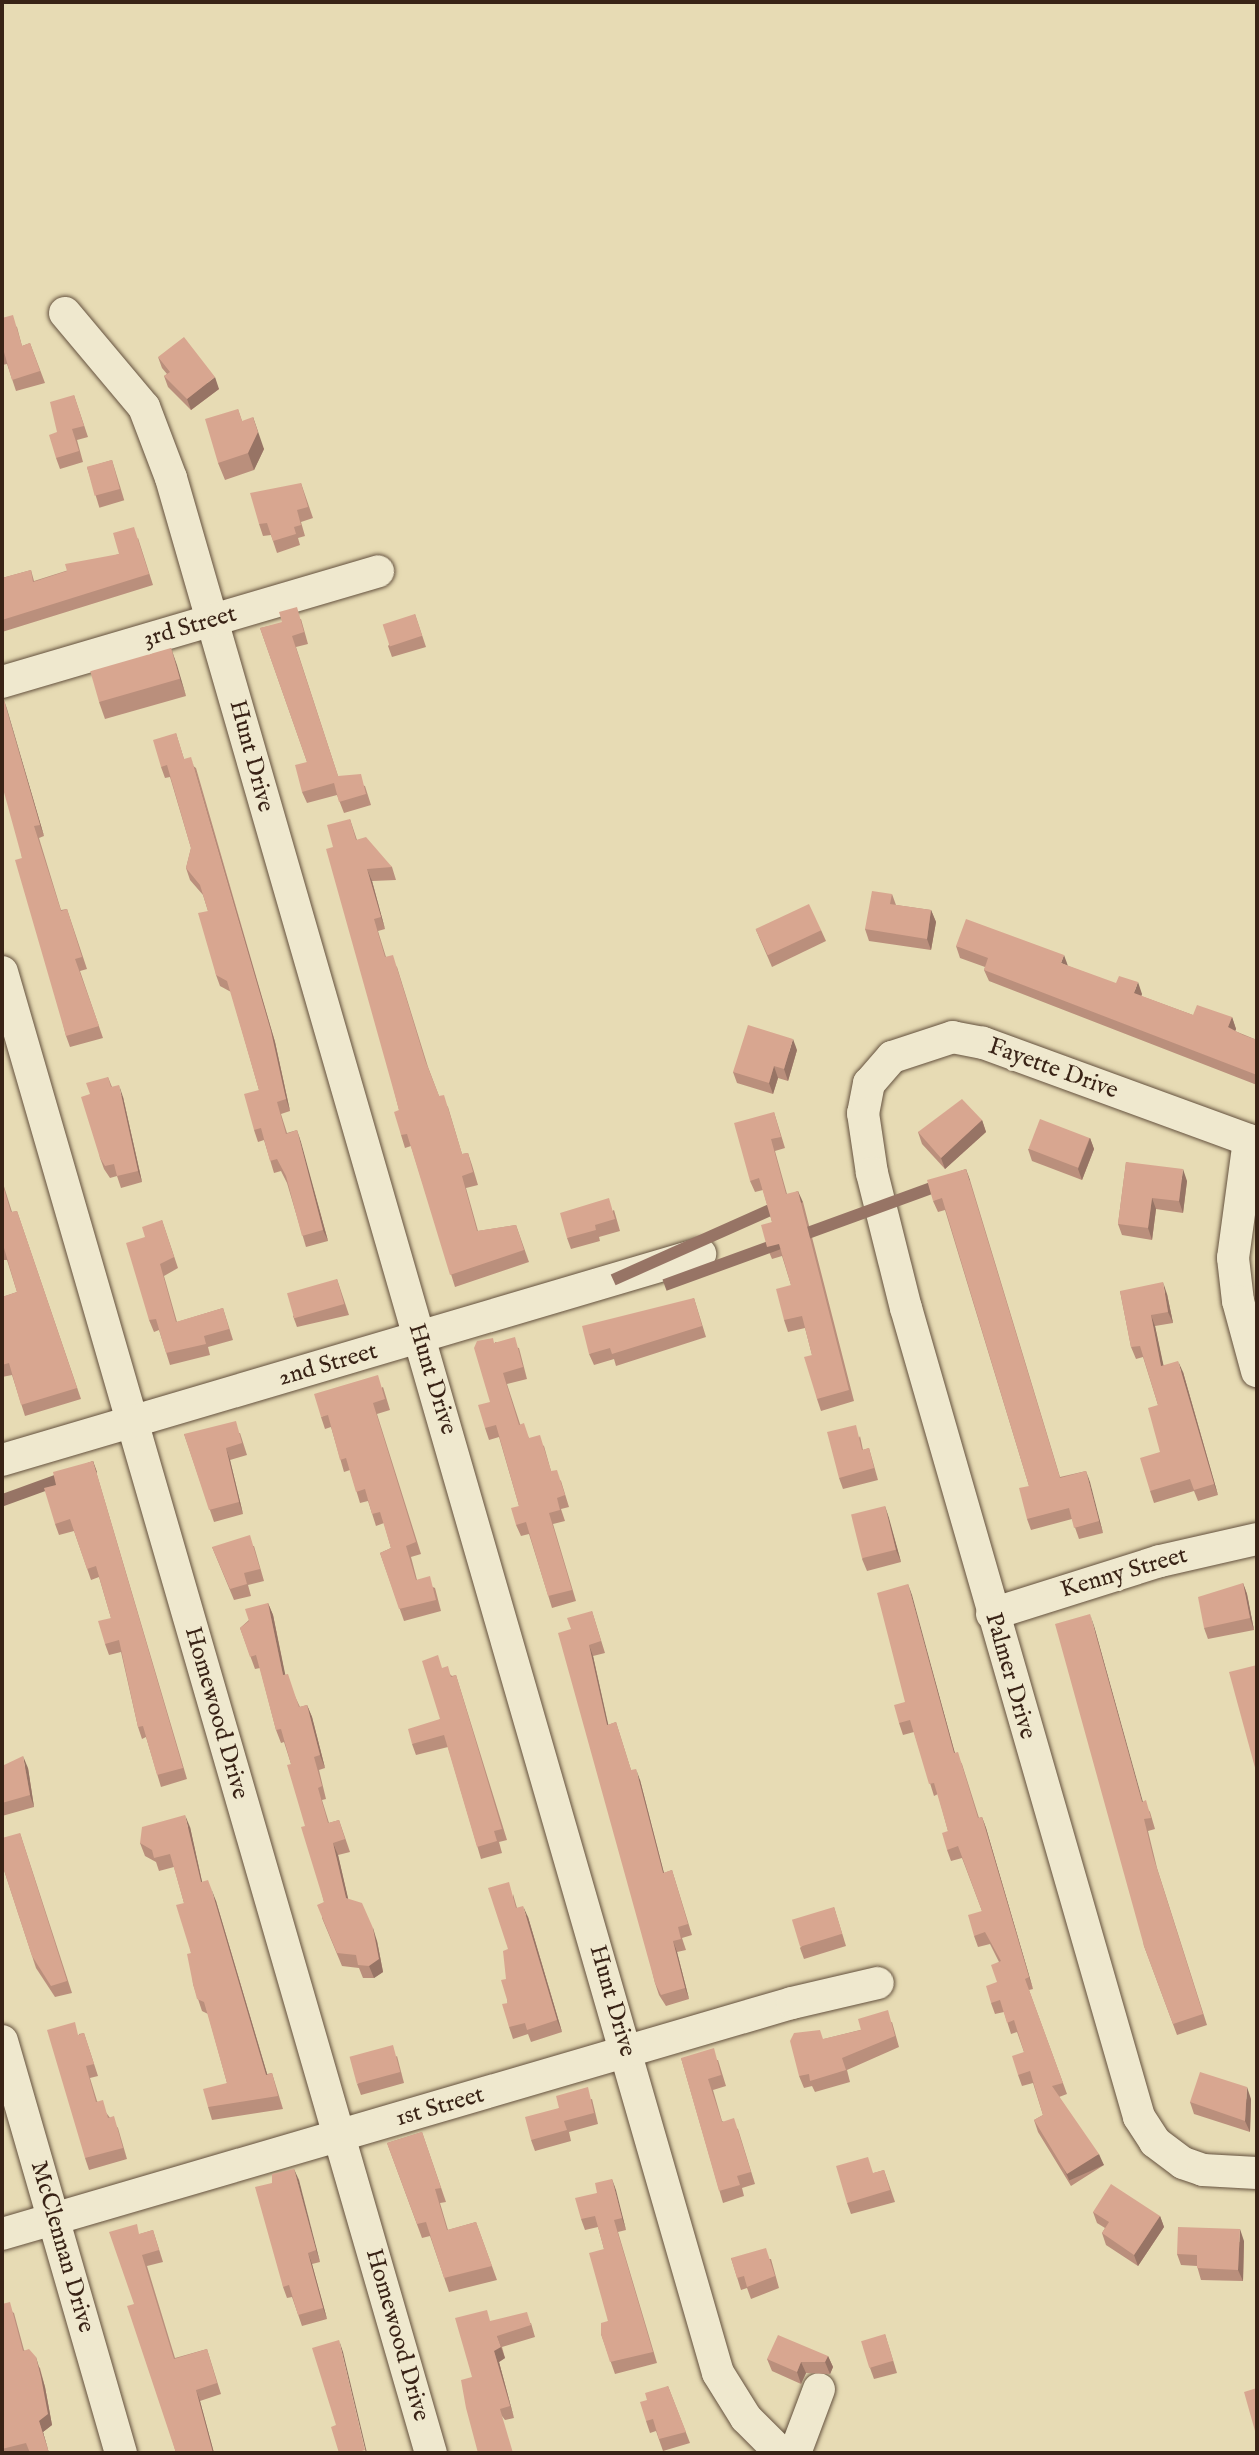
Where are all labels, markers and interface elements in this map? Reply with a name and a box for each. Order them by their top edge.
street label: 3rd Street [140,600,240,654]
street label: Hunt Drive [222,697,280,815]
street label: Fayette Drive [984,1032,1122,1106]
street label: Hunt Drive [401,1320,463,1438]
street label: 2nd Street [275,1337,381,1393]
street label: Kenny Street [1057,1541,1191,1605]
street label: Palmer Drive [978,1610,1042,1742]
street label: Homewood Drive [178,1623,254,1803]
street label: Hunt Drive [582,1942,642,2060]
street label: 1st Street [393,2081,487,2133]
street label: McClennan Drive [24,2158,100,2336]
street label: Homewood Drive [359,2245,435,2425]

